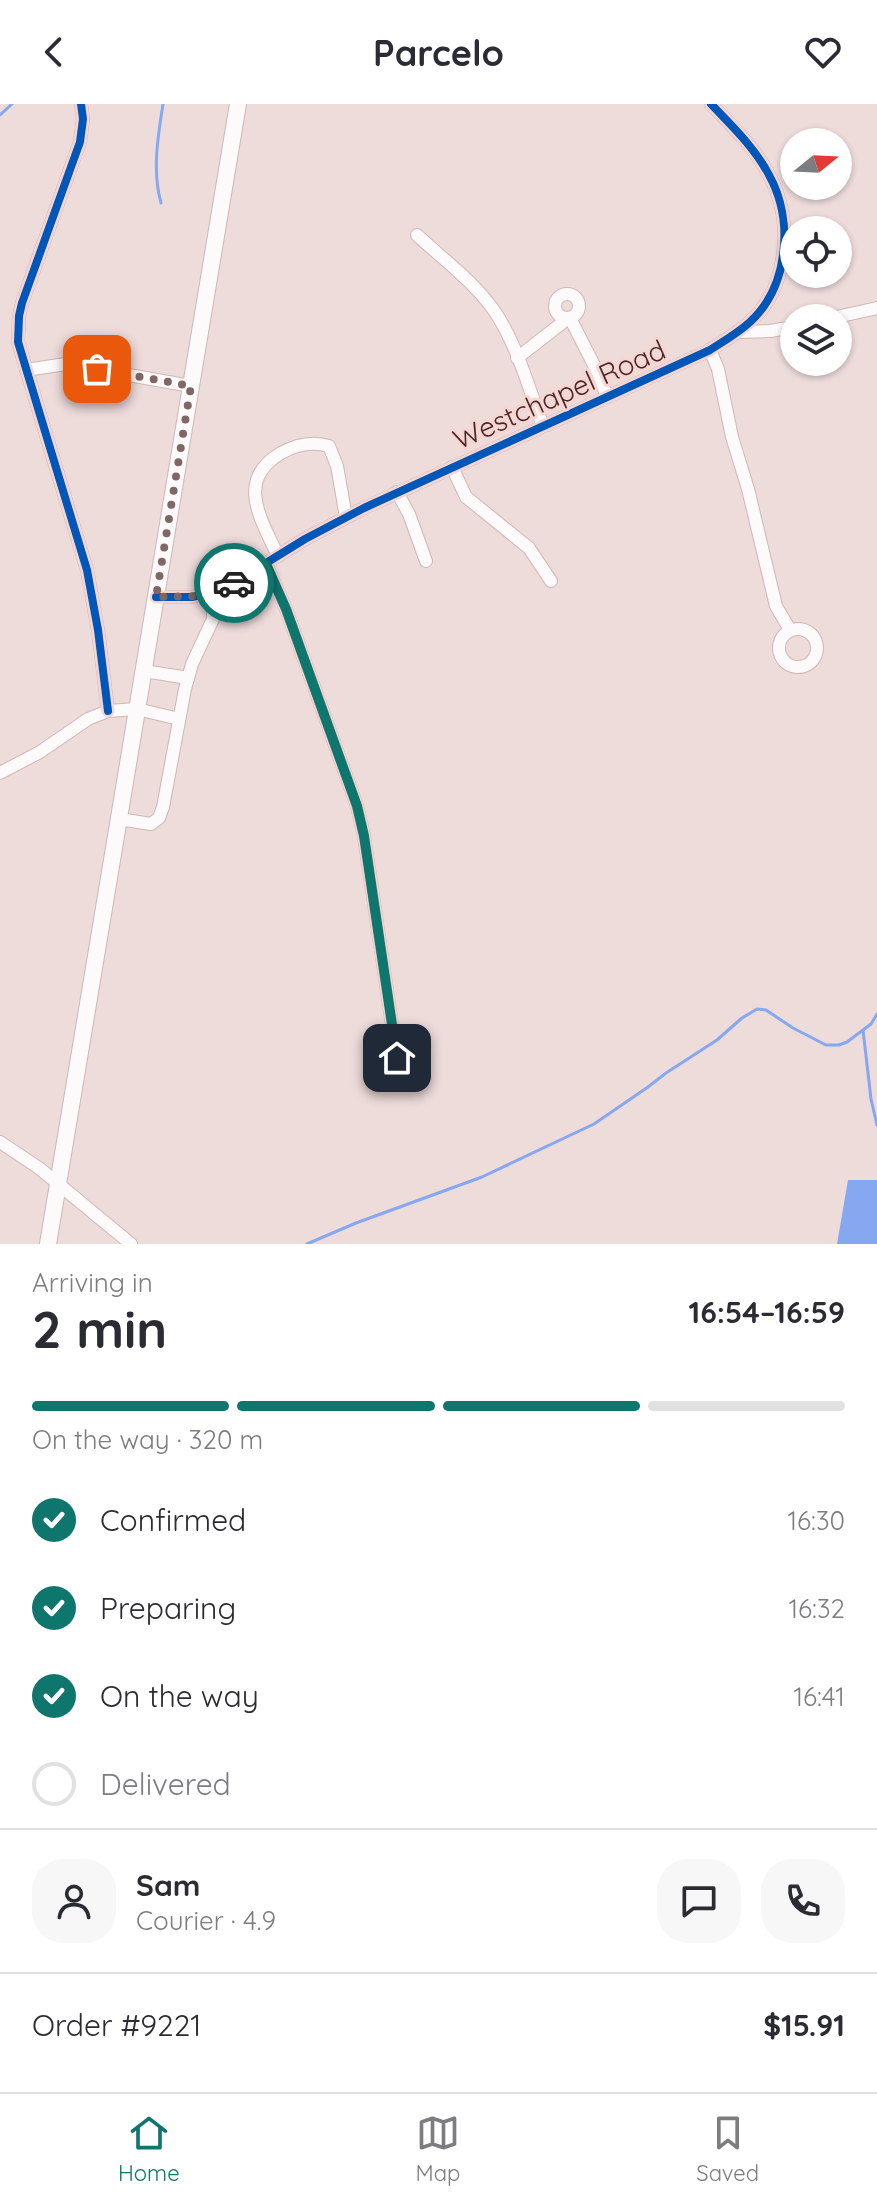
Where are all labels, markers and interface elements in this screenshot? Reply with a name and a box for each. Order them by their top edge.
icon: back [32,30,76,74]
text: Parcelo [373,30,504,75]
icon: heart [801,30,845,74]
north arrow [780,128,852,200]
map controls [780,128,852,376]
button: locate [780,216,852,288]
button: layers [780,304,852,376]
street label: Westchapel Road [447,332,671,456]
pin [63,335,131,403]
icon: bag [75,347,119,391]
courier [194,543,274,623]
icon: car [212,561,256,605]
pin [363,1024,431,1092]
icon: home [375,1036,419,1080]
text: Arriving in [32,1266,153,1299]
text: 16:54–16:59 [689,1293,845,1331]
text: 2 min [32,1296,167,1361]
text: On the way · 320 m [32,1423,263,1456]
icon: check [32,1498,76,1542]
text: Confirmed [100,1501,246,1539]
text: 16:30 [787,1504,845,1537]
icon: check [32,1586,76,1630]
text: Preparing [100,1589,236,1627]
text: 16:32 [789,1592,845,1625]
icon: check [32,1674,76,1718]
text: On the way [100,1677,259,1715]
text: 16:41 [793,1680,845,1713]
text: Delivered [100,1765,231,1803]
button: person [32,1859,116,1943]
button: chat [657,1859,741,1943]
button: phone [761,1859,845,1943]
text: Sam [136,1866,200,1904]
text: Courier · 4.9 [136,1904,276,1937]
text: Order #9221 [32,2006,201,2044]
text: $15.91 [763,2006,845,2044]
tab: Home [118,2111,180,2187]
tab: Map [416,2111,460,2187]
tab: Saved [696,2111,759,2187]

